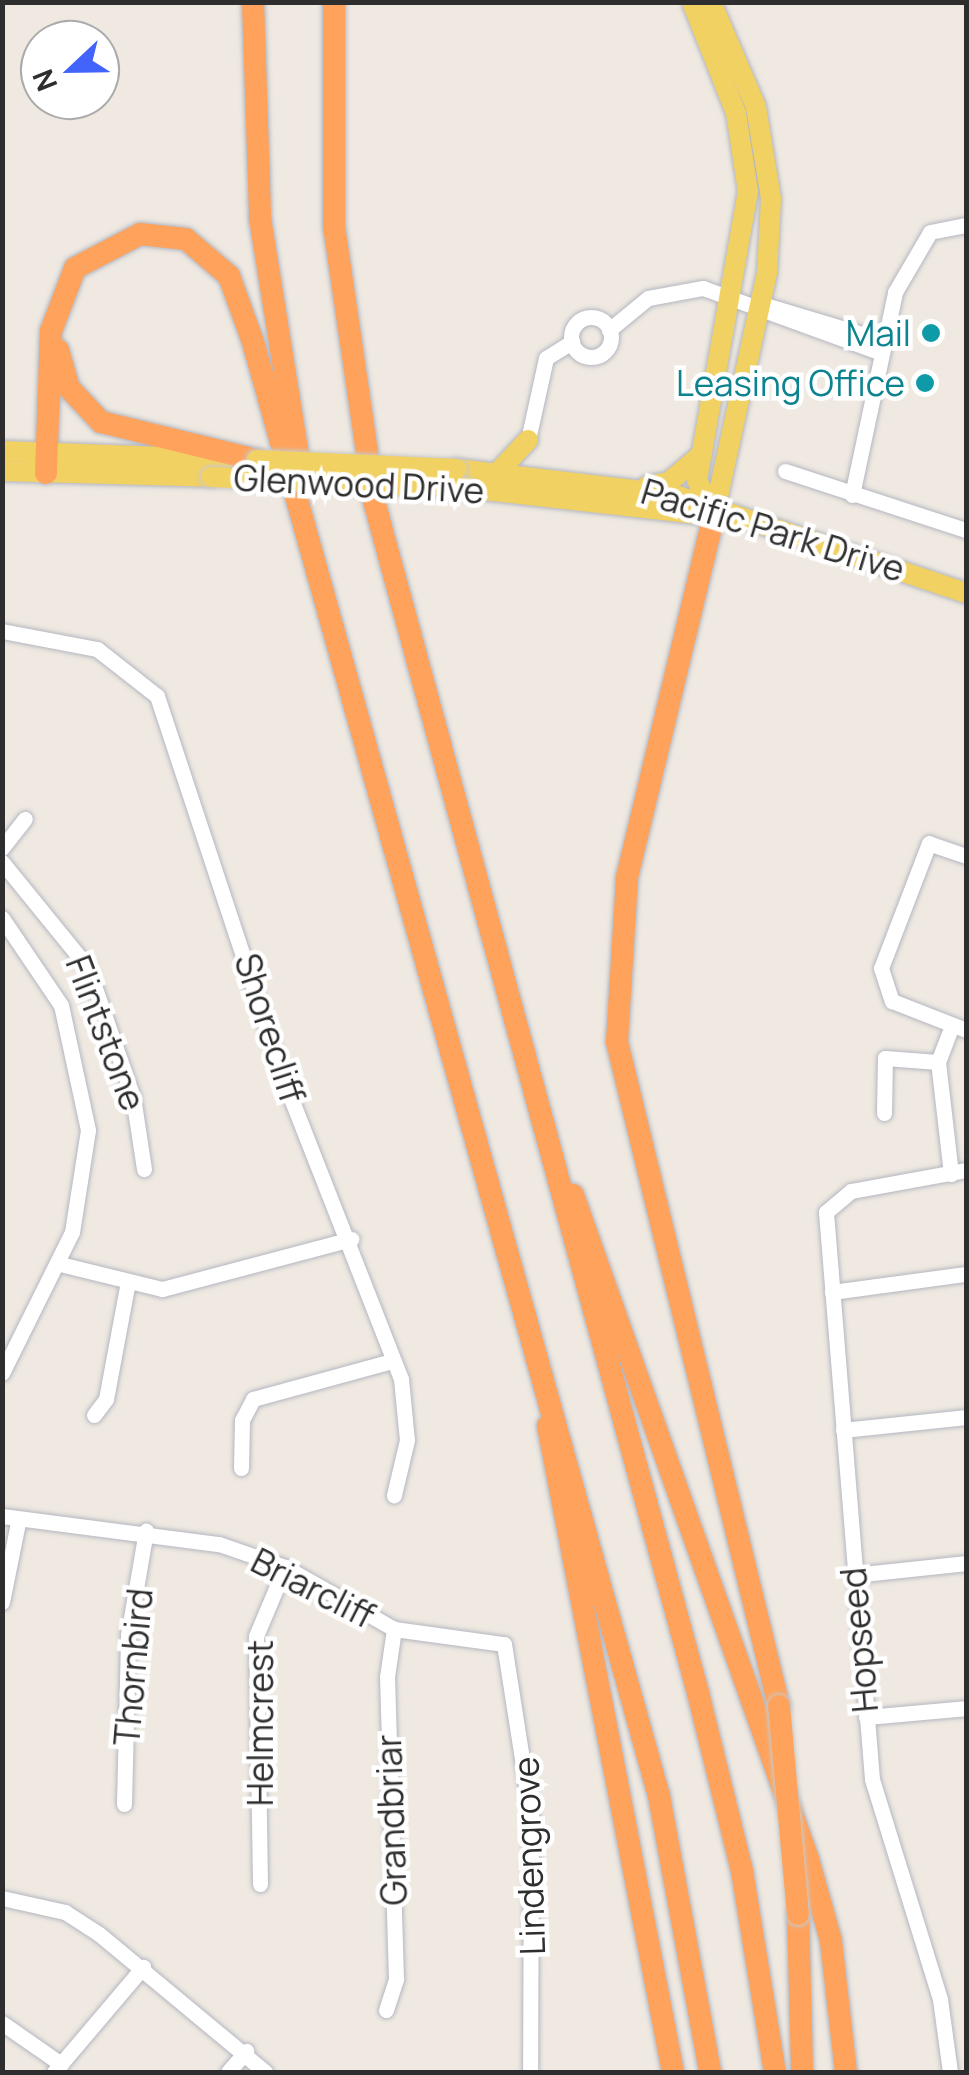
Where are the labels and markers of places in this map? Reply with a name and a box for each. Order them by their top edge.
place label: Mail [846,312,911,354]
marker: Mail [920,322,942,344]
place label: Leasing Office [676,362,905,404]
marker: Leasing Office [914,372,936,394]

